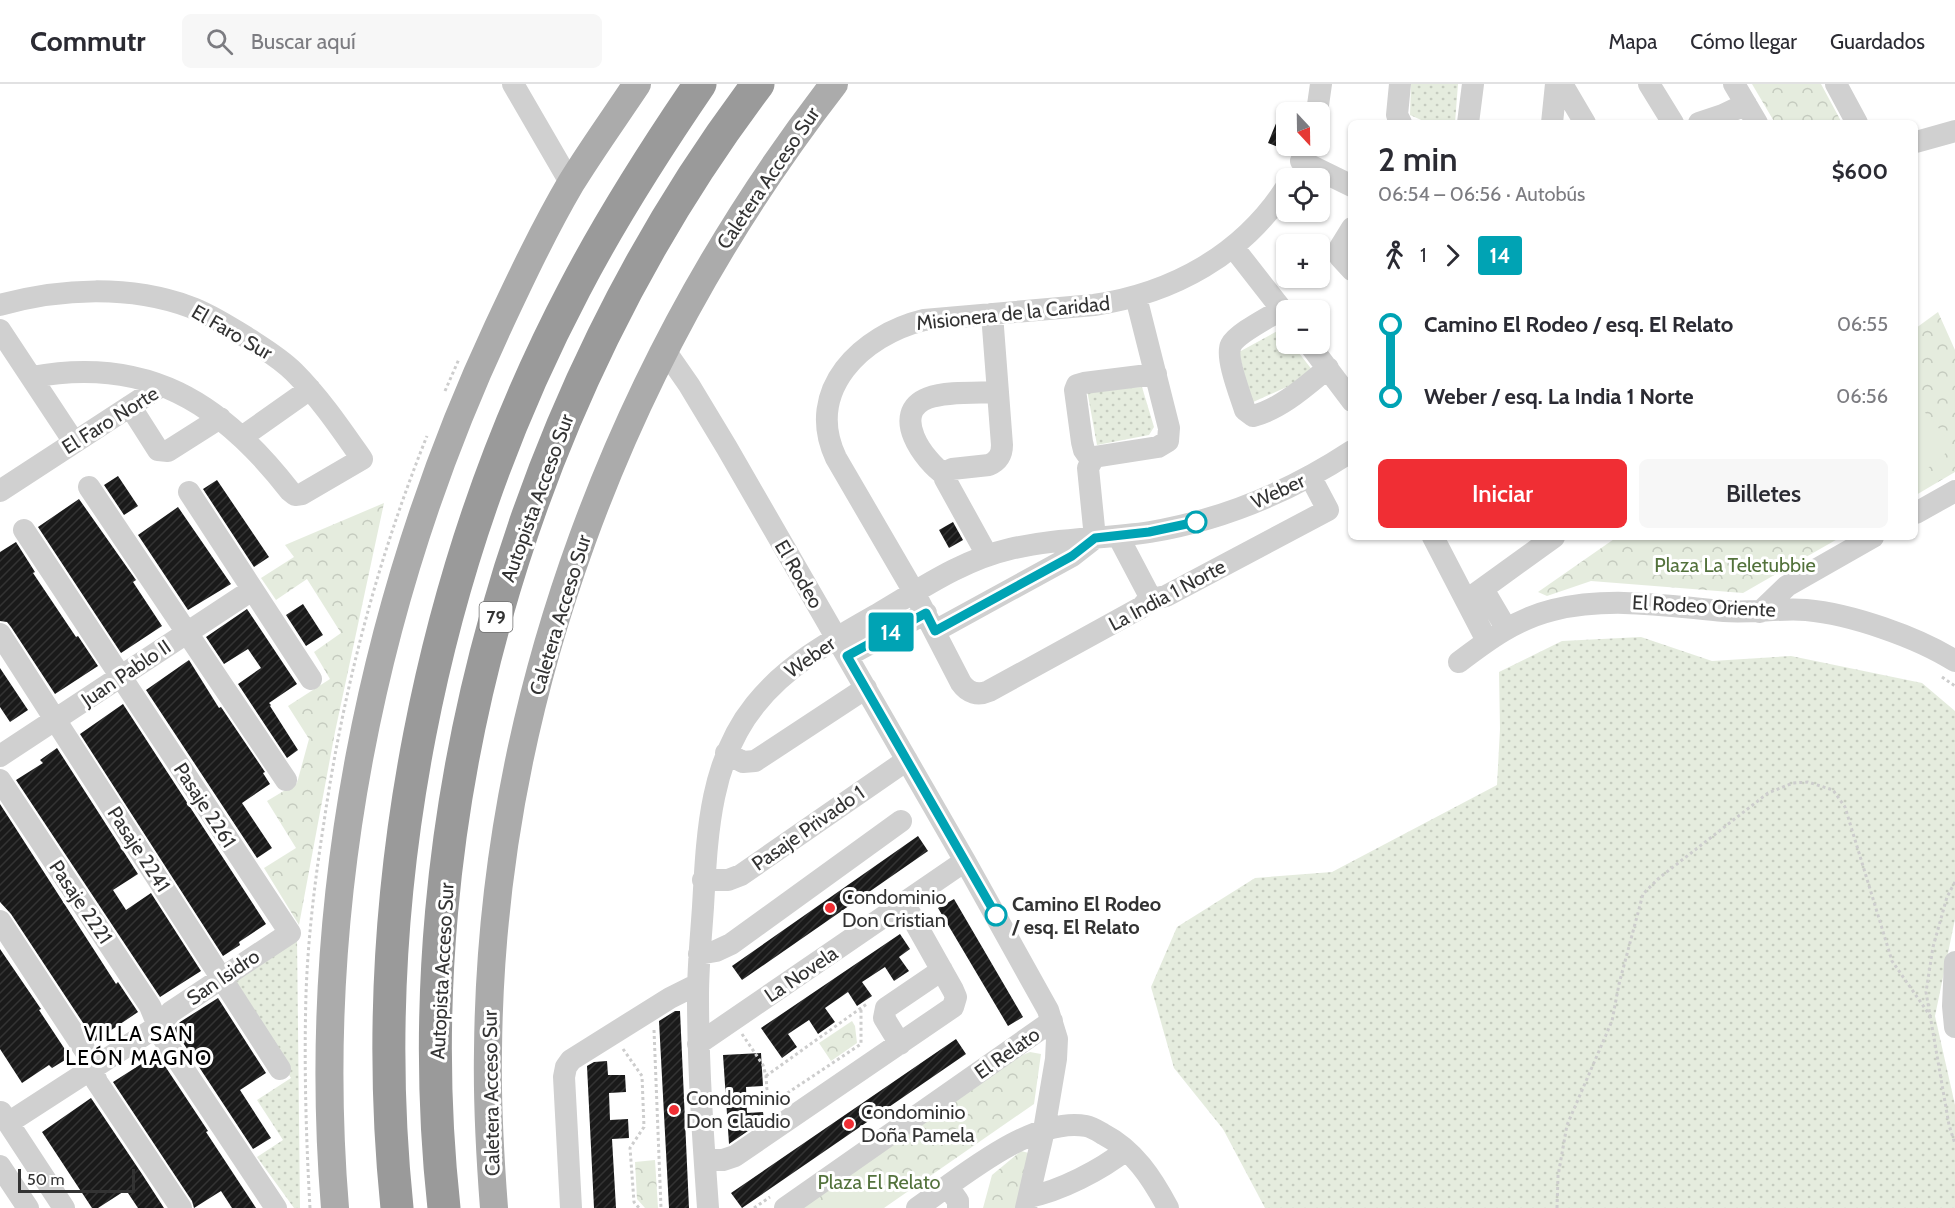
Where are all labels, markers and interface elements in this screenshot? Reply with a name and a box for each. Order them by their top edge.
search box [182,14,602,68]
text: Commutr [30,24,146,58]
icon: search [203,25,236,58]
text: Buscar aquí [251,28,356,55]
text: Mapa [1609,29,1657,54]
text: Cómo llegar [1690,29,1797,54]
text: Guardados [1830,29,1925,54]
street label: Caletera Acceso Sur [712,102,825,254]
north arrow [1276,102,1330,156]
map controls [1276,102,1330,354]
text: 2 min [1378,139,1457,179]
text: $600 [1832,158,1888,185]
button: locate [1276,168,1330,222]
text: 06:54 – 06:56 · Autobús [1378,182,1585,206]
button: + [1276,234,1330,288]
icon: walk [1378,239,1411,272]
icon: forward [1436,239,1469,272]
text: 1 [1420,243,1427,267]
text: 14 [1490,243,1510,268]
street label: Misionera de la Caridad [915,291,1111,335]
street label: El Faro Sur [187,299,277,365]
button: − [1276,300,1330,354]
text: Camino El Rodeo / esq. El Relato [1424,311,1733,338]
text: 06:55 [1837,312,1888,336]
street label: El Faro Norte [58,381,162,459]
text: Weber / esq. La India 1 Norte [1424,383,1693,410]
text: 06:56 [1836,384,1888,408]
street label: Autopista Acceso Sur [495,410,579,585]
button: Iniciar [1378,459,1627,528]
button: Billetes [1639,459,1888,528]
street label: Weber [1248,468,1309,514]
unlabelled marker [1185,511,1207,533]
street label: Caletera Acceso Sur [524,531,596,698]
street label: El Rodeo [770,535,828,613]
park label: Plaza La Teletubbie [1654,553,1816,577]
street label: La India 1 Norte [1105,554,1229,636]
street label: El Rodeo Oriente [1632,590,1776,622]
road number: 79 [480,602,512,632]
line badge: 14 [864,612,918,652]
text: 14 [881,620,901,645]
street label: Weber [780,631,840,683]
street label: Juan Pablo II [76,634,175,712]
street label: Pasaje 2261 [169,758,241,852]
street label: Pasaje Privado 1 [747,780,869,876]
street label: Pasaje 2241 [103,802,175,896]
street label: Pasaje 2221 [44,856,118,948]
street label: Autopista Acceso Sur [425,881,459,1060]
place label: Condominio Don Cristian [842,885,947,932]
place label: Camino El Rodeo / esq. El Relato [1011,892,1161,939]
marker: Condominio Don Cristian [823,901,837,915]
marker: Camino El Rodeo / esq. El Relato [985,904,1007,926]
street label: La Novela [760,941,842,1007]
street label: San Isidro [182,944,264,1010]
street label: Caletera Acceso Sur [478,1009,504,1176]
district label: VILLA SAN LEÓN MAGNO [65,1021,213,1070]
street label: El Relato [970,1022,1044,1084]
place label: Condominio Don Claudio [686,1086,791,1133]
place label: Condominio Doña Pamela [861,1100,975,1147]
marker: Condominio Don Claudio [667,1103,681,1117]
marker: Condominio Doña Pamela [842,1117,856,1131]
scale bar [18,1166,135,1194]
text: 50 m [27,1170,64,1189]
park label: Plaza El Relato [817,1170,941,1194]

